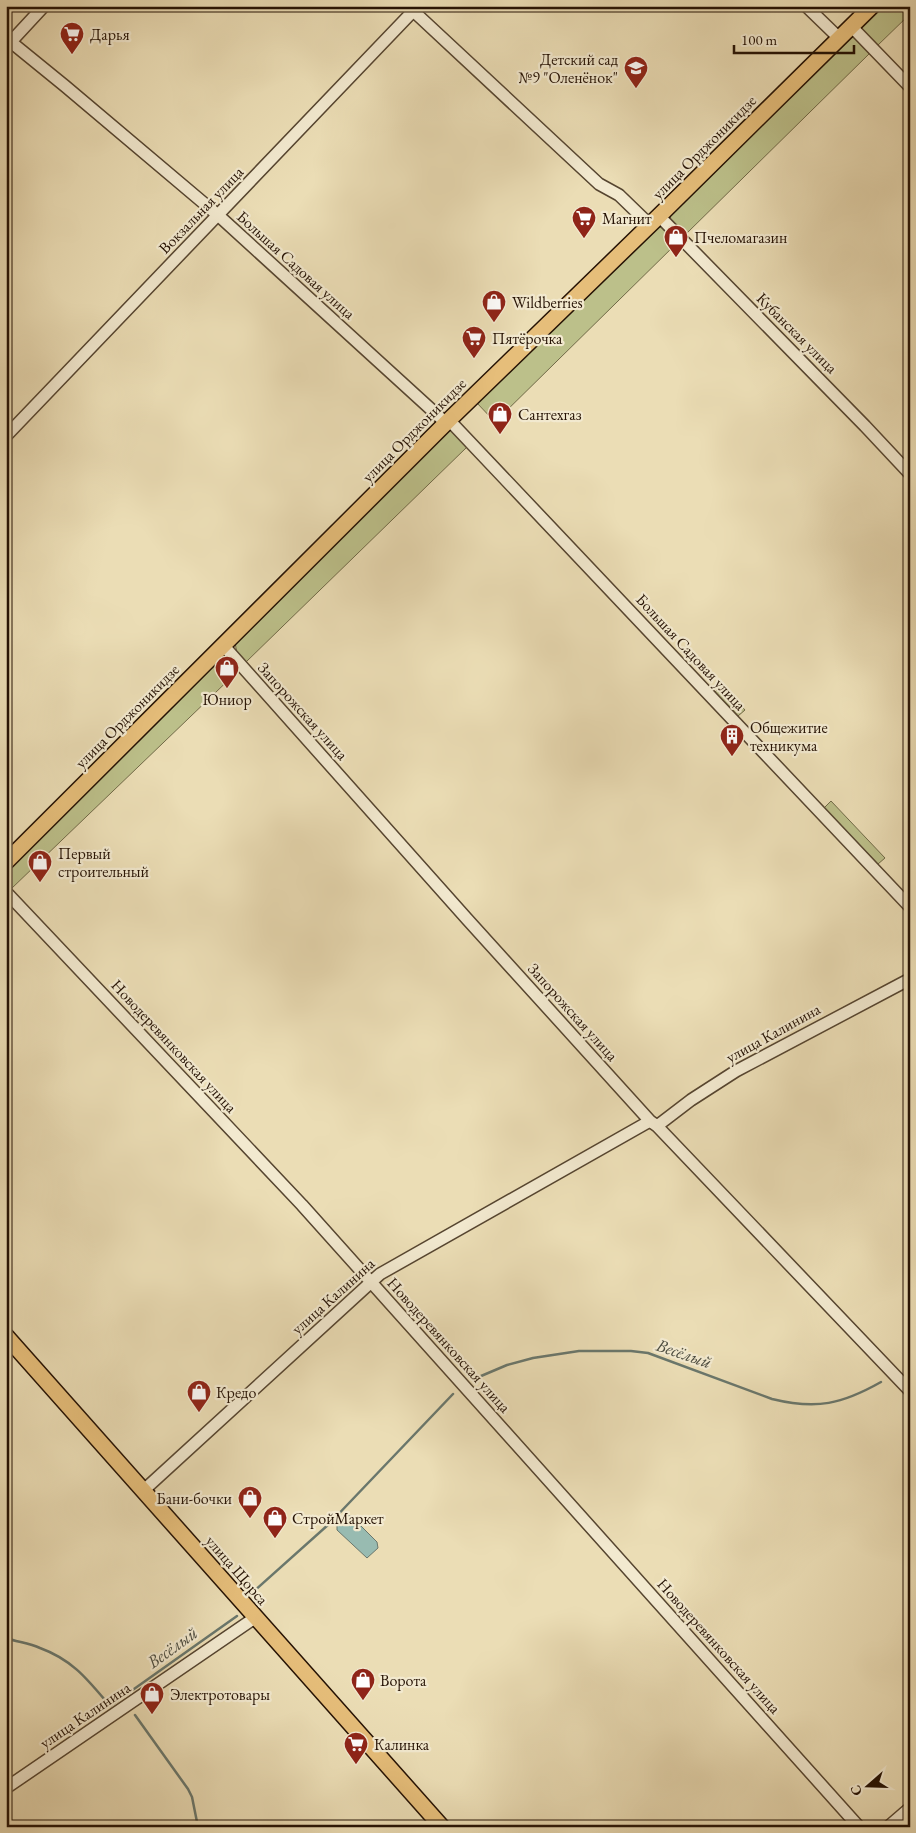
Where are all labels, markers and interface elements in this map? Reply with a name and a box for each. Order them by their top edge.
supermarket icon: Дарья [59,21,85,55]
scale bar [734,22,854,54]
place label: Дарья [90,24,130,45]
text: 100 m [741,30,778,49]
place label: Детский сад №9 "Оленёнок" [518,49,619,88]
school or university icon: Детский сад №9 "Оленёнок" [623,55,649,89]
street label: улица Орджоникидзе [647,90,761,204]
street label: Вокзальная улица [154,161,248,258]
supermarket icon: Магнит [571,205,597,239]
street label: Большая Садовая улица [232,206,360,324]
place label: Магнит [602,208,652,229]
shop icon: Пчеломагазин [663,224,689,258]
place label: Пчеломагазин [694,227,787,248]
street label: Кубанская улица [752,288,843,379]
shop icon: Wildberries [481,289,507,323]
place label: Wildberries [512,292,583,313]
supermarket icon: Пятёрочка [461,325,487,359]
place label: Пятёрочка [492,328,563,349]
street label: улица Орджоникидзе [357,373,471,487]
shop icon: Сантехгаз [487,401,513,435]
place label: Сантехгаз [518,404,582,425]
street label: Большая Садовая улица [631,589,751,715]
shop icon: Юниор [214,655,240,689]
street label: Запорожская улица [253,658,353,765]
street label: улица Орджоникидзе [70,659,184,773]
place label: Юниор [202,689,252,710]
place label: Общежитие техникума [750,717,828,756]
building icon: Общежитие техникума [719,723,745,757]
place label: Первый строительный [58,843,150,882]
shop icon: Первый строительный [27,849,53,883]
street label: Запорожская улица [523,959,623,1066]
street label: Новодеревянковская улица [107,975,242,1118]
street label: улица Калинина [722,998,825,1068]
street label: улица Калинина [287,1253,380,1339]
street label: Новодеревянковская улица [383,1273,516,1418]
water label: Весёлый [652,1333,715,1373]
shop icon: Кредо [186,1379,212,1413]
place label: Кредо [216,1382,256,1403]
shop icon: Бани-бочки [237,1485,263,1519]
place label: Бани-бочки [156,1488,233,1509]
shop icon: СтройМаркет [262,1505,288,1539]
place label: СтройМаркет [292,1508,384,1529]
street label: улица Щорса [201,1531,274,1610]
street label: Новодеревянковская улица [653,1574,786,1719]
water label: Весёлый [141,1621,202,1674]
shop icon: Ворота [350,1667,376,1701]
place label: Ворота [380,1670,427,1691]
street label: улица Калинина [36,1677,135,1753]
shop icon: Электротовары [139,1681,165,1715]
place label: Электротовары [170,1684,270,1705]
supermarket icon: Калинка [343,1731,369,1765]
place label: Калинка [374,1734,430,1755]
north arrow [844,1760,894,1810]
text: С [846,1783,866,1798]

